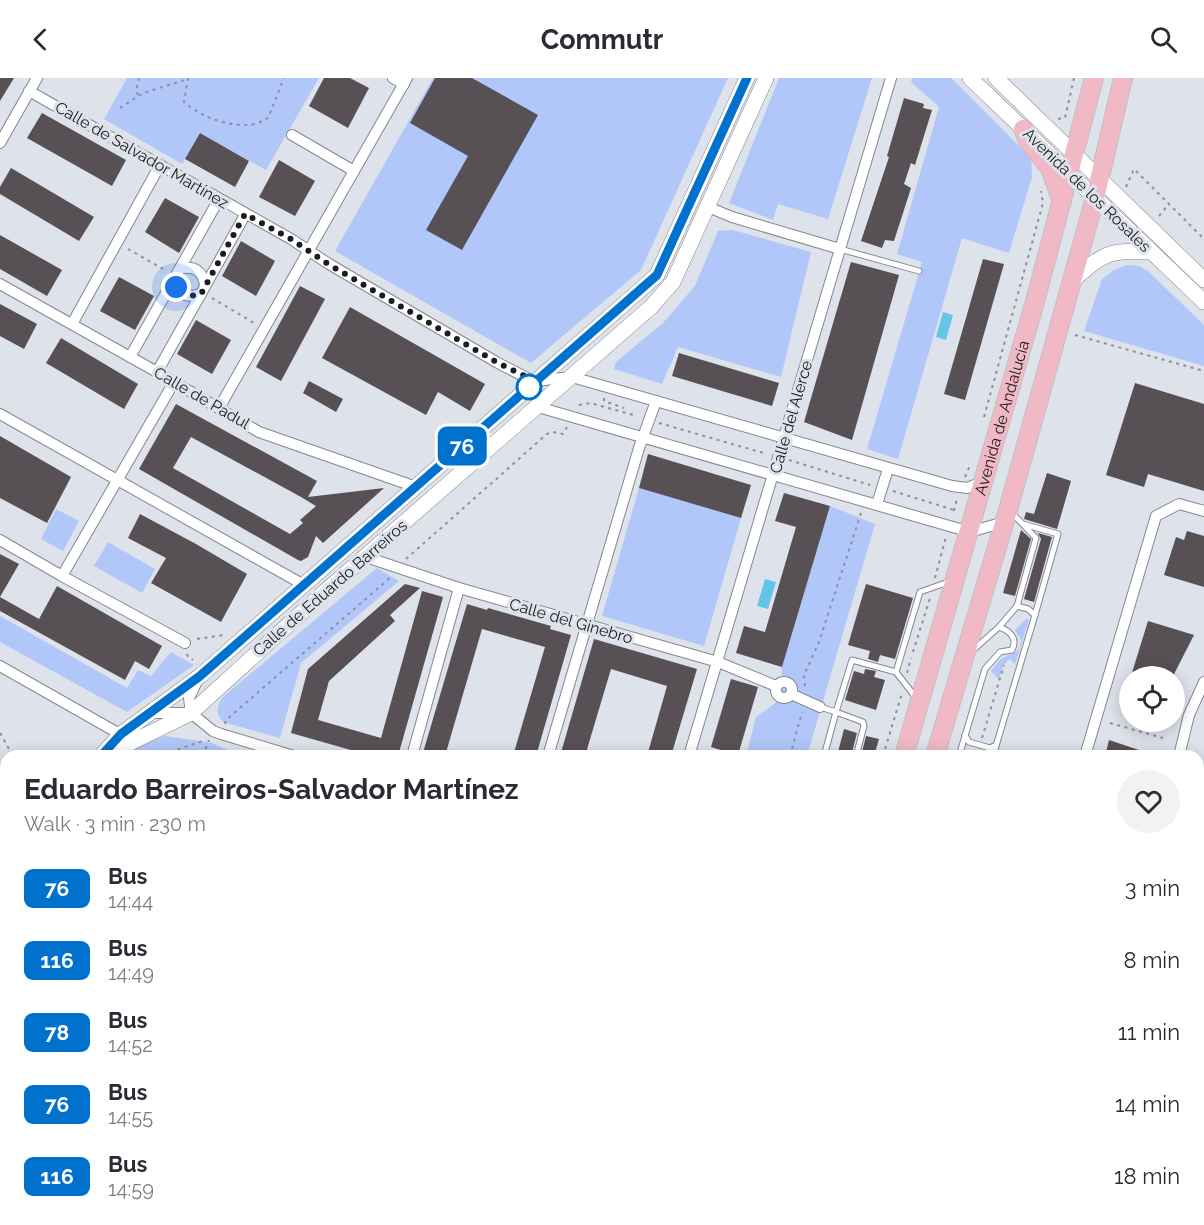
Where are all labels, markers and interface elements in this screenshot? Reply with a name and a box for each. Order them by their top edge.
icon: back [24,23,57,56]
icon: search [1147,23,1180,56]
text: Commutr [541,24,663,55]
street label: Calle de Salvador Martínez [52,97,232,213]
street label: Avenida de los Rosales [1019,124,1155,256]
your location [161,272,191,302]
street label: Avenida de Andalucía [970,338,1033,497]
street label: Calle del Alerce [766,358,816,476]
street label: Calle de Padul [151,363,254,433]
unlabelled marker [516,374,542,400]
line badge: 76 [435,426,489,466]
text: 76 [450,434,474,459]
street label: Calle de Eduardo Barreiros [249,516,411,660]
street label: Calle del Ginebro [507,594,635,648]
map controls [1119,666,1185,732]
button: locate [1119,666,1185,732]
button: heart [1117,770,1180,833]
text: Eduardo Barreiros-Salvador Martínez [24,773,519,806]
text: Walk · 3 min · 230 m [24,812,206,836]
text: Bus [108,863,147,889]
text: 3 min [1125,875,1180,901]
text: 76 [45,876,69,901]
text: 14:44 [108,889,153,913]
text: Bus [108,935,147,961]
text: 8 min [1124,947,1180,973]
text: 116 [40,948,74,973]
text: 14:49 [108,961,154,985]
text: Bus [108,1007,147,1033]
text: 11 min [1118,1019,1180,1045]
text: 78 [45,1020,69,1045]
text: 14:52 [108,1033,153,1057]
text: Bus [108,1079,147,1105]
text: 14 min [1115,1091,1180,1117]
text: 76 [45,1092,69,1117]
text: 14:55 [108,1105,153,1129]
text: Bus [108,1151,147,1177]
text: 18 min [1114,1163,1180,1189]
text: 116 [40,1164,74,1189]
text: 14:59 [108,1177,154,1201]

